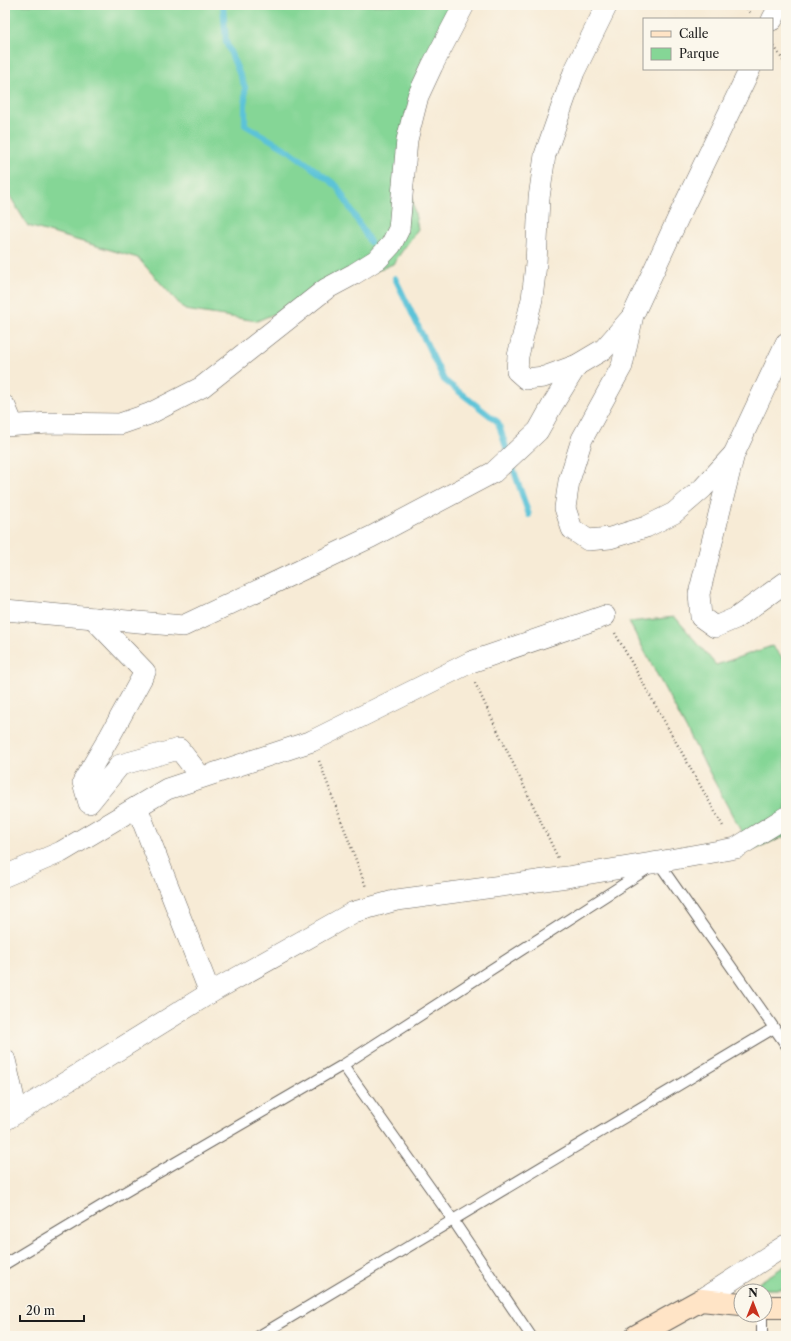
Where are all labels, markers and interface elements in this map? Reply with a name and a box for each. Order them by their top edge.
legend [643,18,773,70]
text: Calle [679,26,709,41]
text: Parque [679,46,720,61]
north arrow [733,1283,773,1323]
text: N [748,1286,758,1300]
scale bar [20,1297,84,1323]
text: 20 m [26,1303,55,1318]

